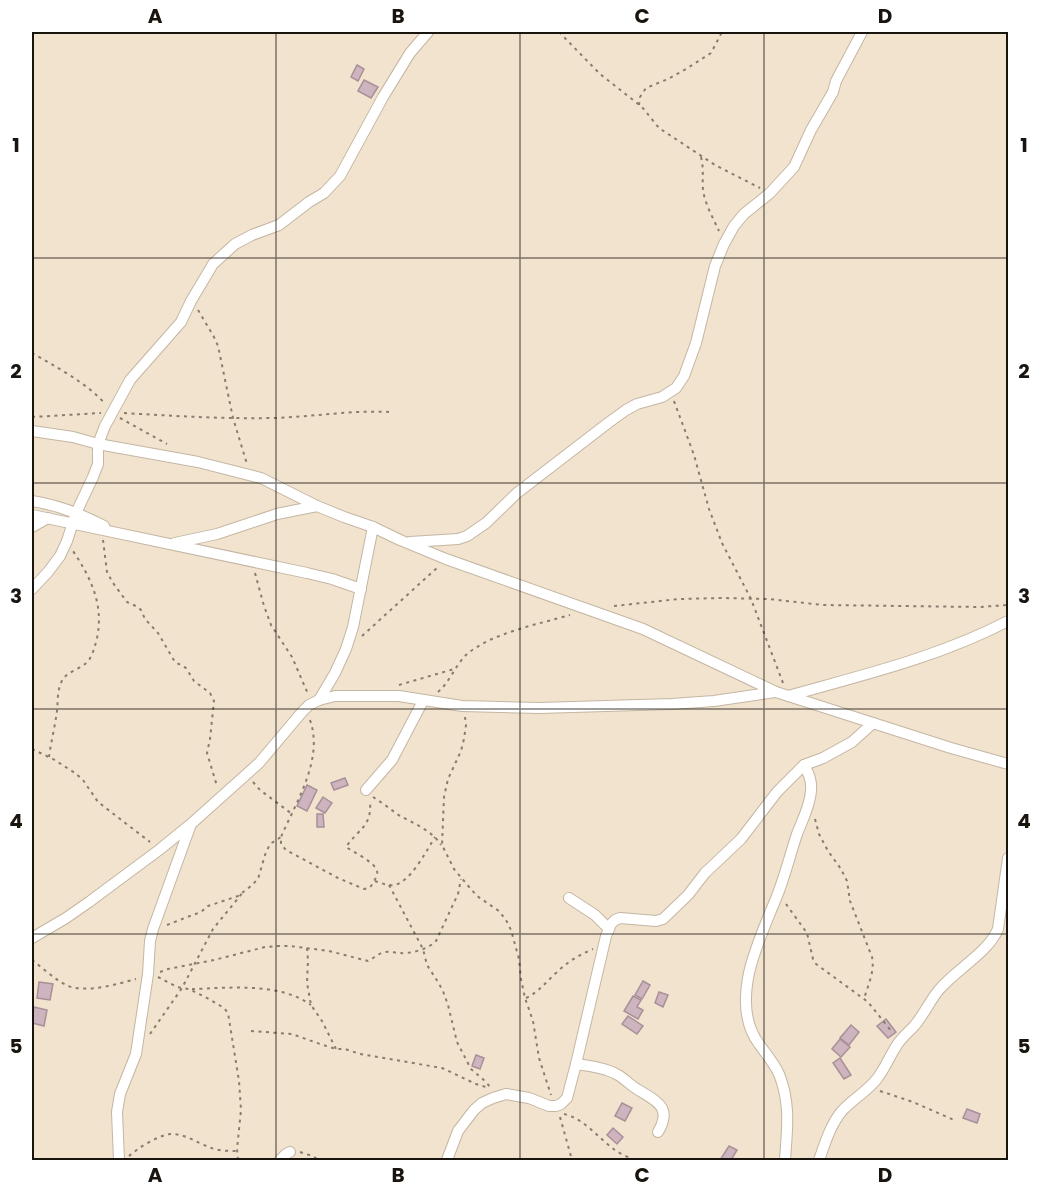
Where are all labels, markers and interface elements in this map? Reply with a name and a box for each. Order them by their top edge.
text: A [148,2,163,30]
text: B [391,2,405,30]
text: C [634,2,650,30]
text: D [878,2,892,30]
text: 1 [12,131,20,159]
text: 1 [1020,131,1028,159]
text: 2 [10,357,22,385]
text: 2 [1018,357,1030,385]
text: 3 [10,582,22,610]
text: 3 [1018,582,1030,610]
text: 4 [9,807,23,835]
text: 4 [1017,807,1031,835]
text: 5 [10,1032,23,1060]
text: 5 [1018,1032,1031,1060]
text: A [148,1161,163,1189]
text: B [391,1161,405,1189]
text: C [634,1161,650,1189]
text: D [878,1161,892,1189]

